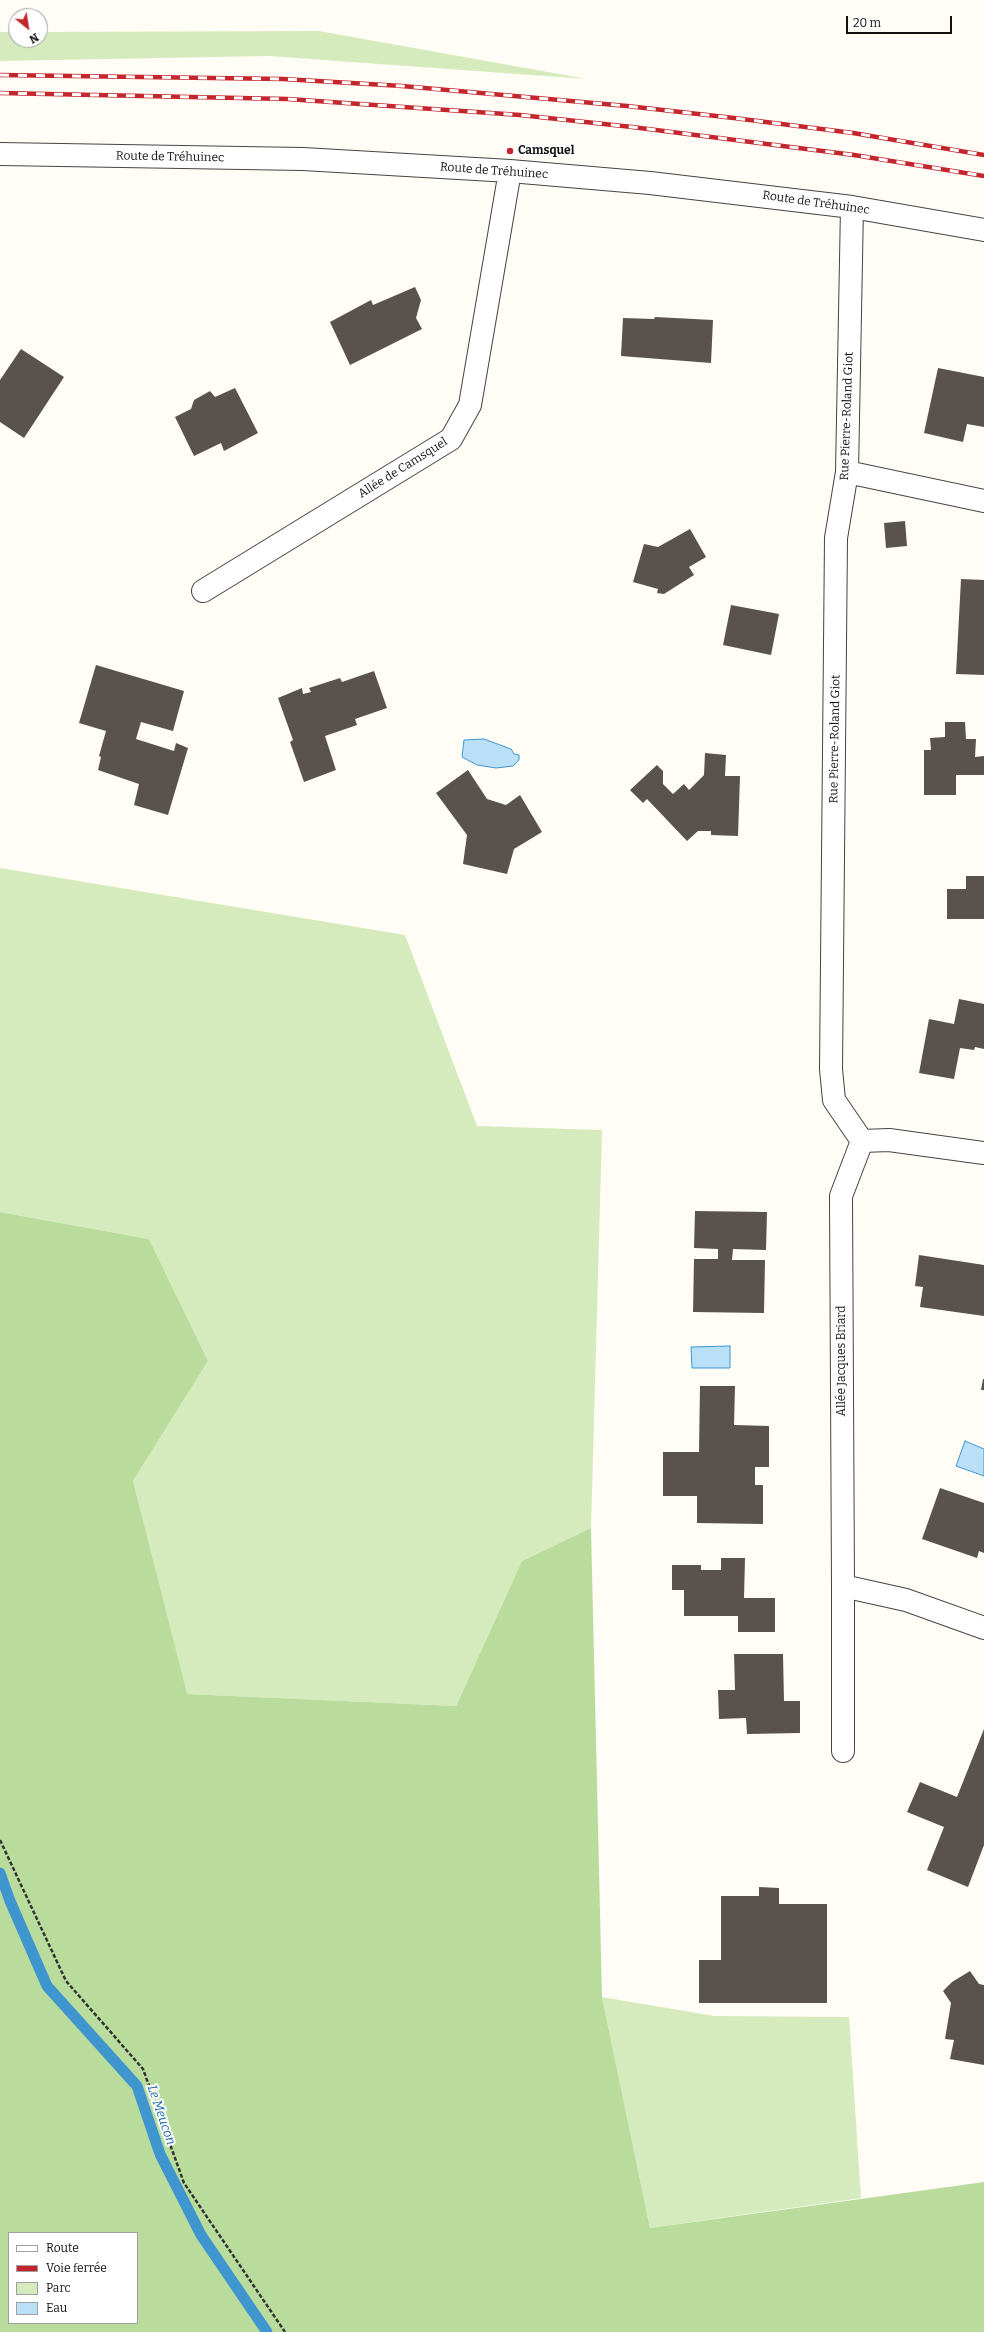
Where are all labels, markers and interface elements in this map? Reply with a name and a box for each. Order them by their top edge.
north arrow [8,8,48,48]
scale bar [848,8,954,34]
text: 20 m [853,16,881,30]
text: N [27,30,41,46]
place label: Camsquel [518,144,574,158]
marker: Camsquel [505,146,515,156]
street label: Route de Tréhuinec [116,149,224,165]
street label: Route de Tréhuinec [439,160,549,182]
street label: Route de Tréhuinec [761,188,871,218]
street label: Rue Pierre-Roland Giot [838,351,856,481]
street label: Allée de Camsquel [356,435,450,501]
street label: Rue Pierre-Roland Giot [827,675,843,803]
street label: Allée Jacques Briard [835,1306,849,1416]
water label: Le Meucon [143,2083,179,2147]
legend [8,2232,138,2324]
text: Route [46,2241,79,2255]
text: Voie ferrée [46,2261,107,2275]
text: Parc [46,2281,71,2295]
text: Eau [46,2301,67,2315]

